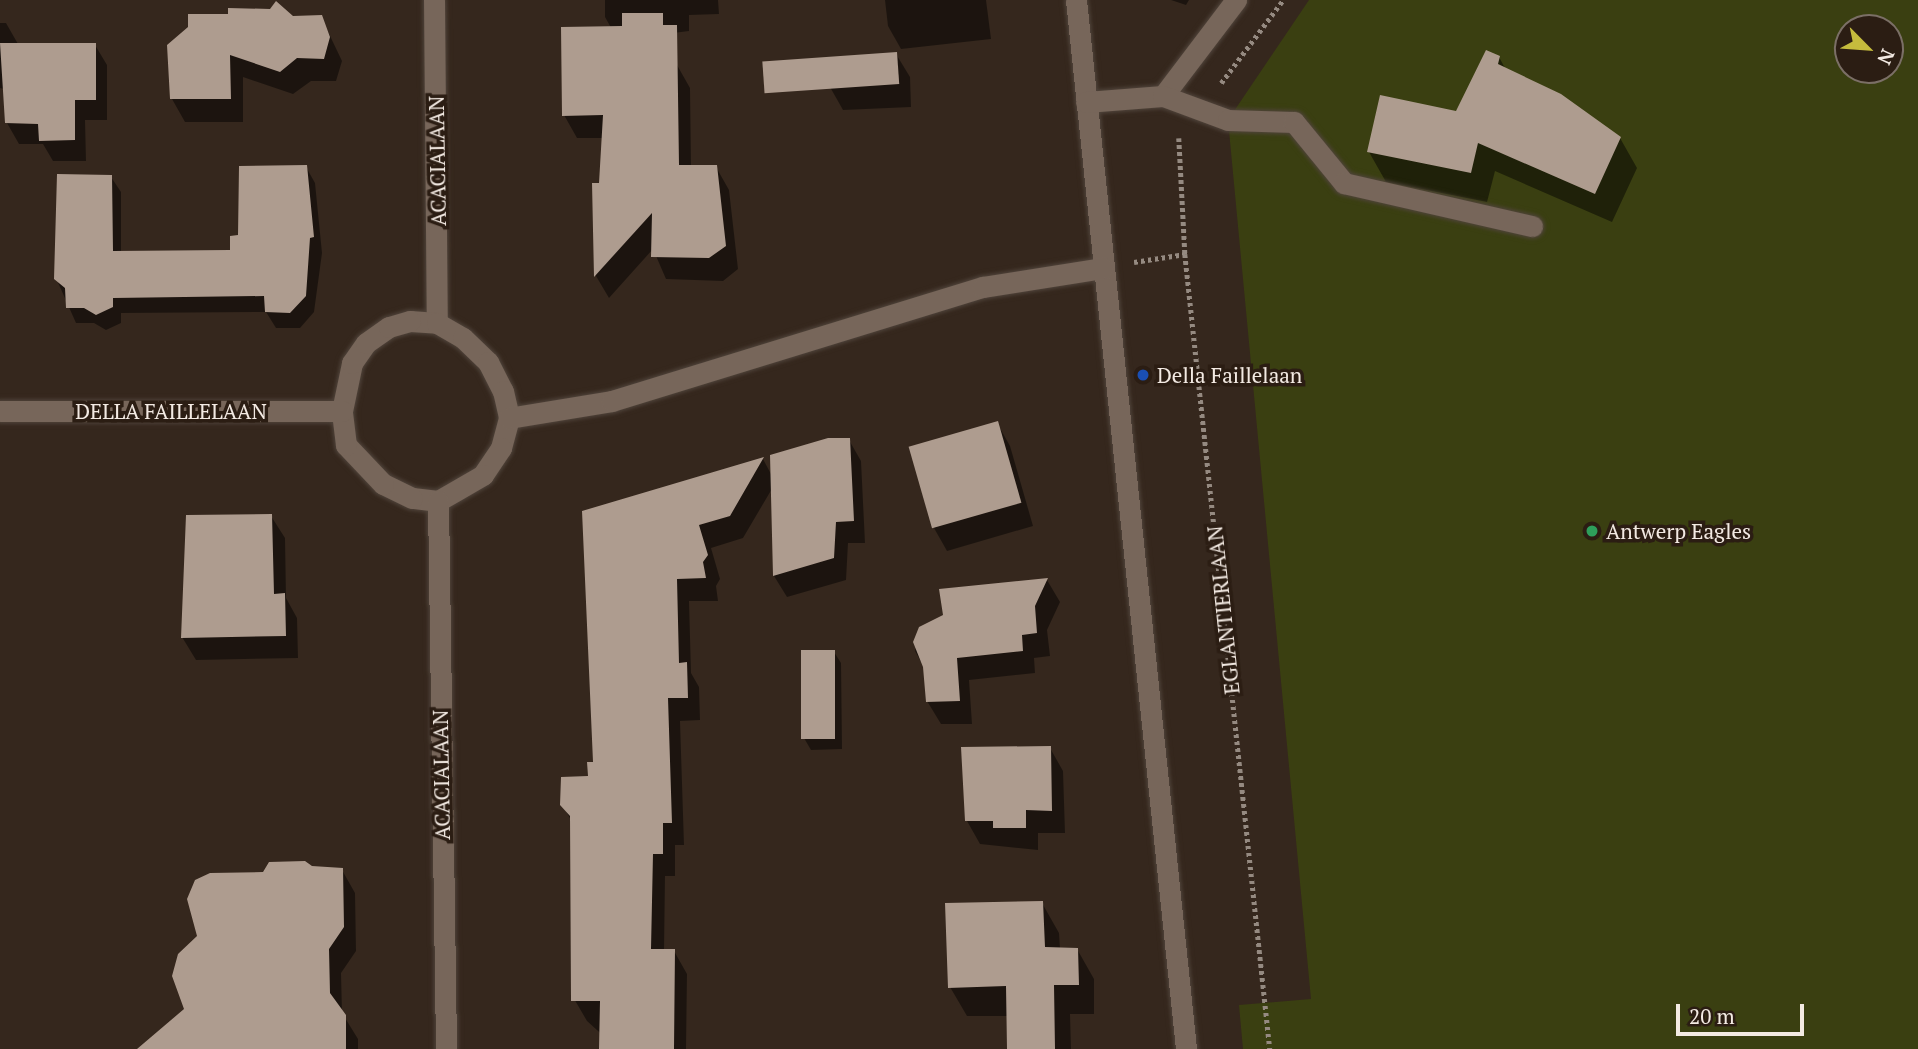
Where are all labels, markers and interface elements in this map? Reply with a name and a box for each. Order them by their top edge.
north arrow [1834,14,1904,84]
text: N [1872,45,1901,69]
street label: ACACIALAAN [423,96,451,226]
place label: Della Faillelaan [1157,362,1302,388]
marker: Della Faillelaan [1135,367,1151,383]
street label: DELLA FAILLELAAN [75,398,267,424]
place label: Antwerp Eagles [1606,518,1751,544]
marker: Antwerp Eagles [1584,523,1600,539]
street label: EGLANTIERLAAN [1202,524,1244,696]
street label: ACACIALAAN [427,710,455,840]
scale bar [1680,990,1808,1034]
text: 20 m [1689,1002,1735,1030]

